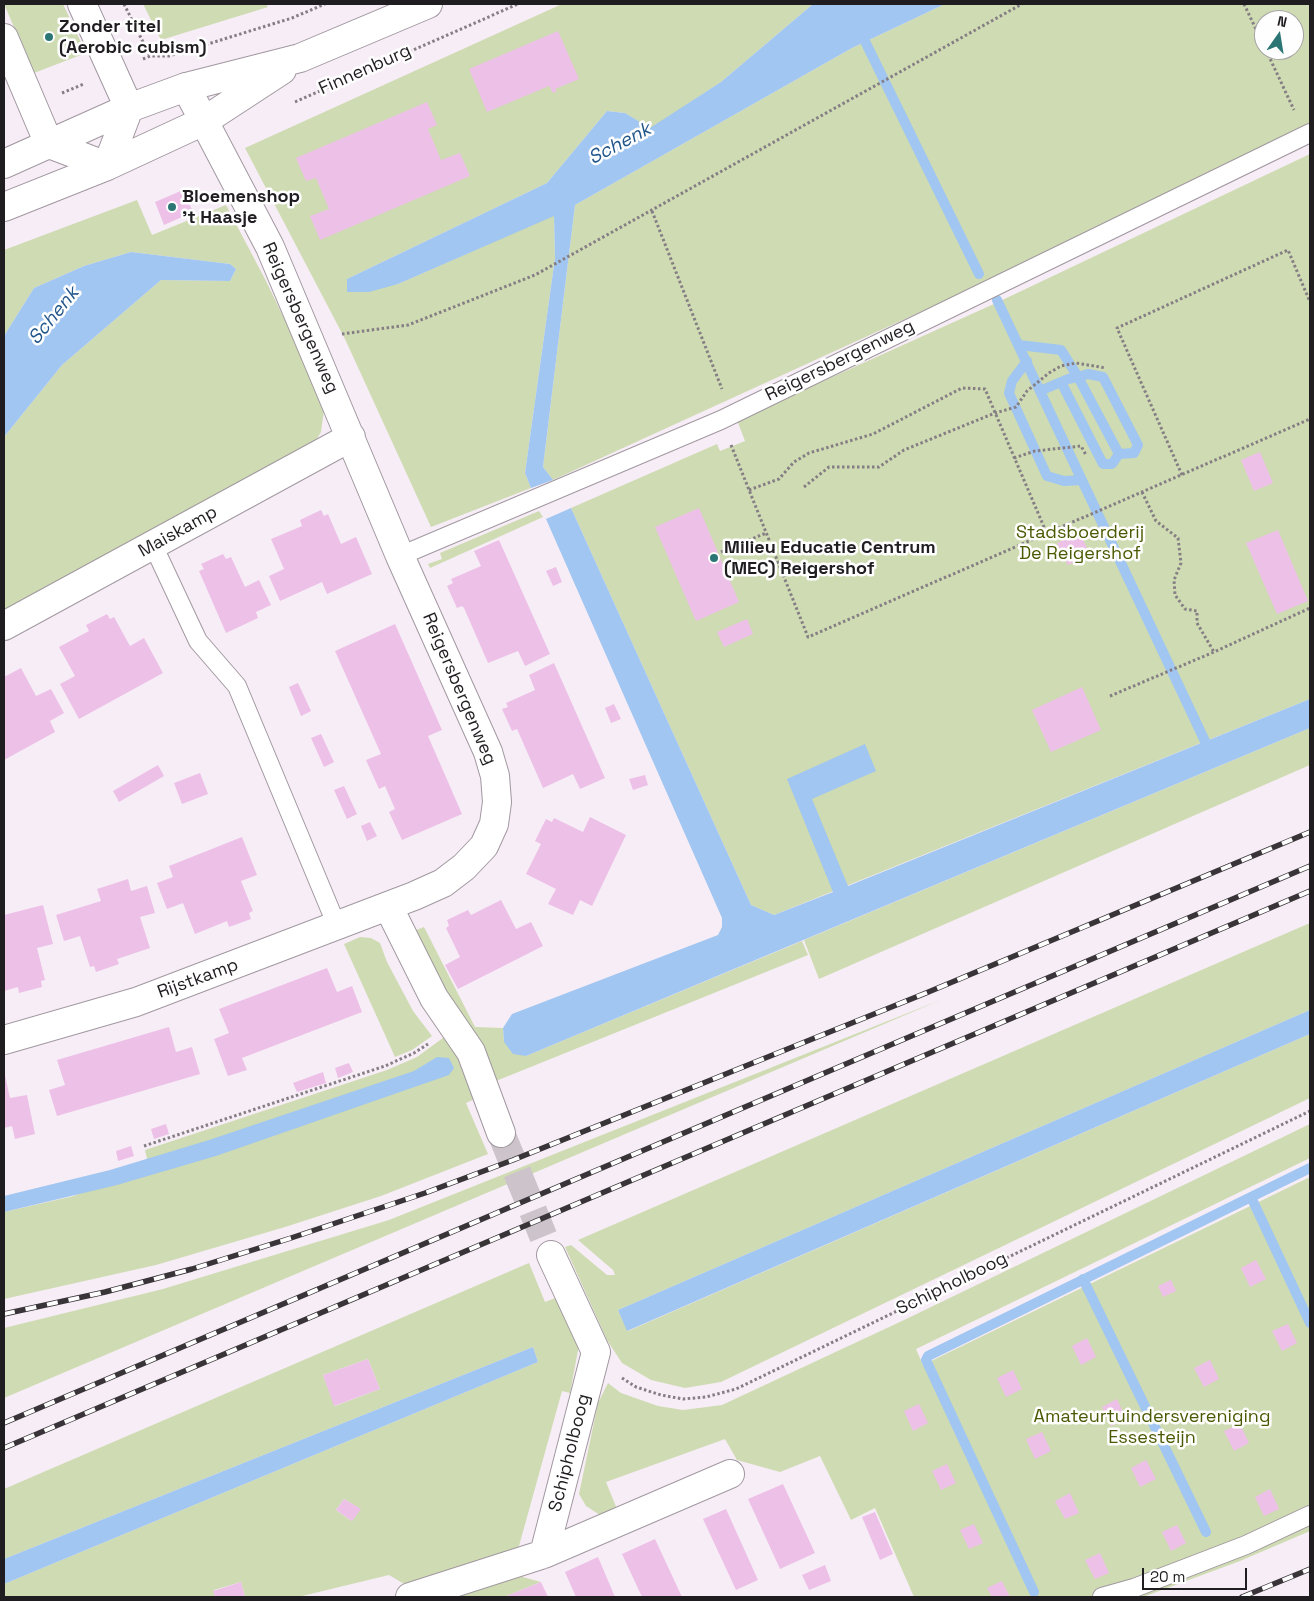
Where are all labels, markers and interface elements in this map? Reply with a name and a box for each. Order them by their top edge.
north arrow [1254,10,1304,60]
text: N [1276,12,1289,31]
place label: Zonder titel (Aerobic cubism) [59,16,207,58]
marker: Zonder titel (Aerobic cubism) [43,31,55,43]
street label: Finnenburg [316,40,414,100]
water label: Schenk [585,118,655,170]
place label: Bloemenshop 't Haasje [182,186,300,228]
marker: Bloemenshop 't Haasje [166,201,178,213]
street label: Reigersbergenweg [257,239,343,397]
water label: Schenk [24,282,84,350]
street label: Reigersbergenweg [762,316,918,406]
street label: Maiskamp [135,502,221,562]
park label: Stadsboerderij De Reigershof [1016,522,1144,564]
place label: Milieu Educatie Centrum (MEC) Reigershof [724,537,936,580]
marker: Milieu Educatie Centrum (MEC) Reigershof [708,552,720,564]
street label: Reigersbergenweg [417,610,501,768]
street label: Rijstkamp [155,954,241,1004]
street label: Schipholboog [893,1248,1011,1320]
street label: Schipholboog [545,1392,595,1514]
park label: Amateurtuindersvereniging Essesteijn [1034,1406,1270,1448]
scale bar [1144,1558,1249,1590]
text: 20 m [1150,1567,1185,1586]

